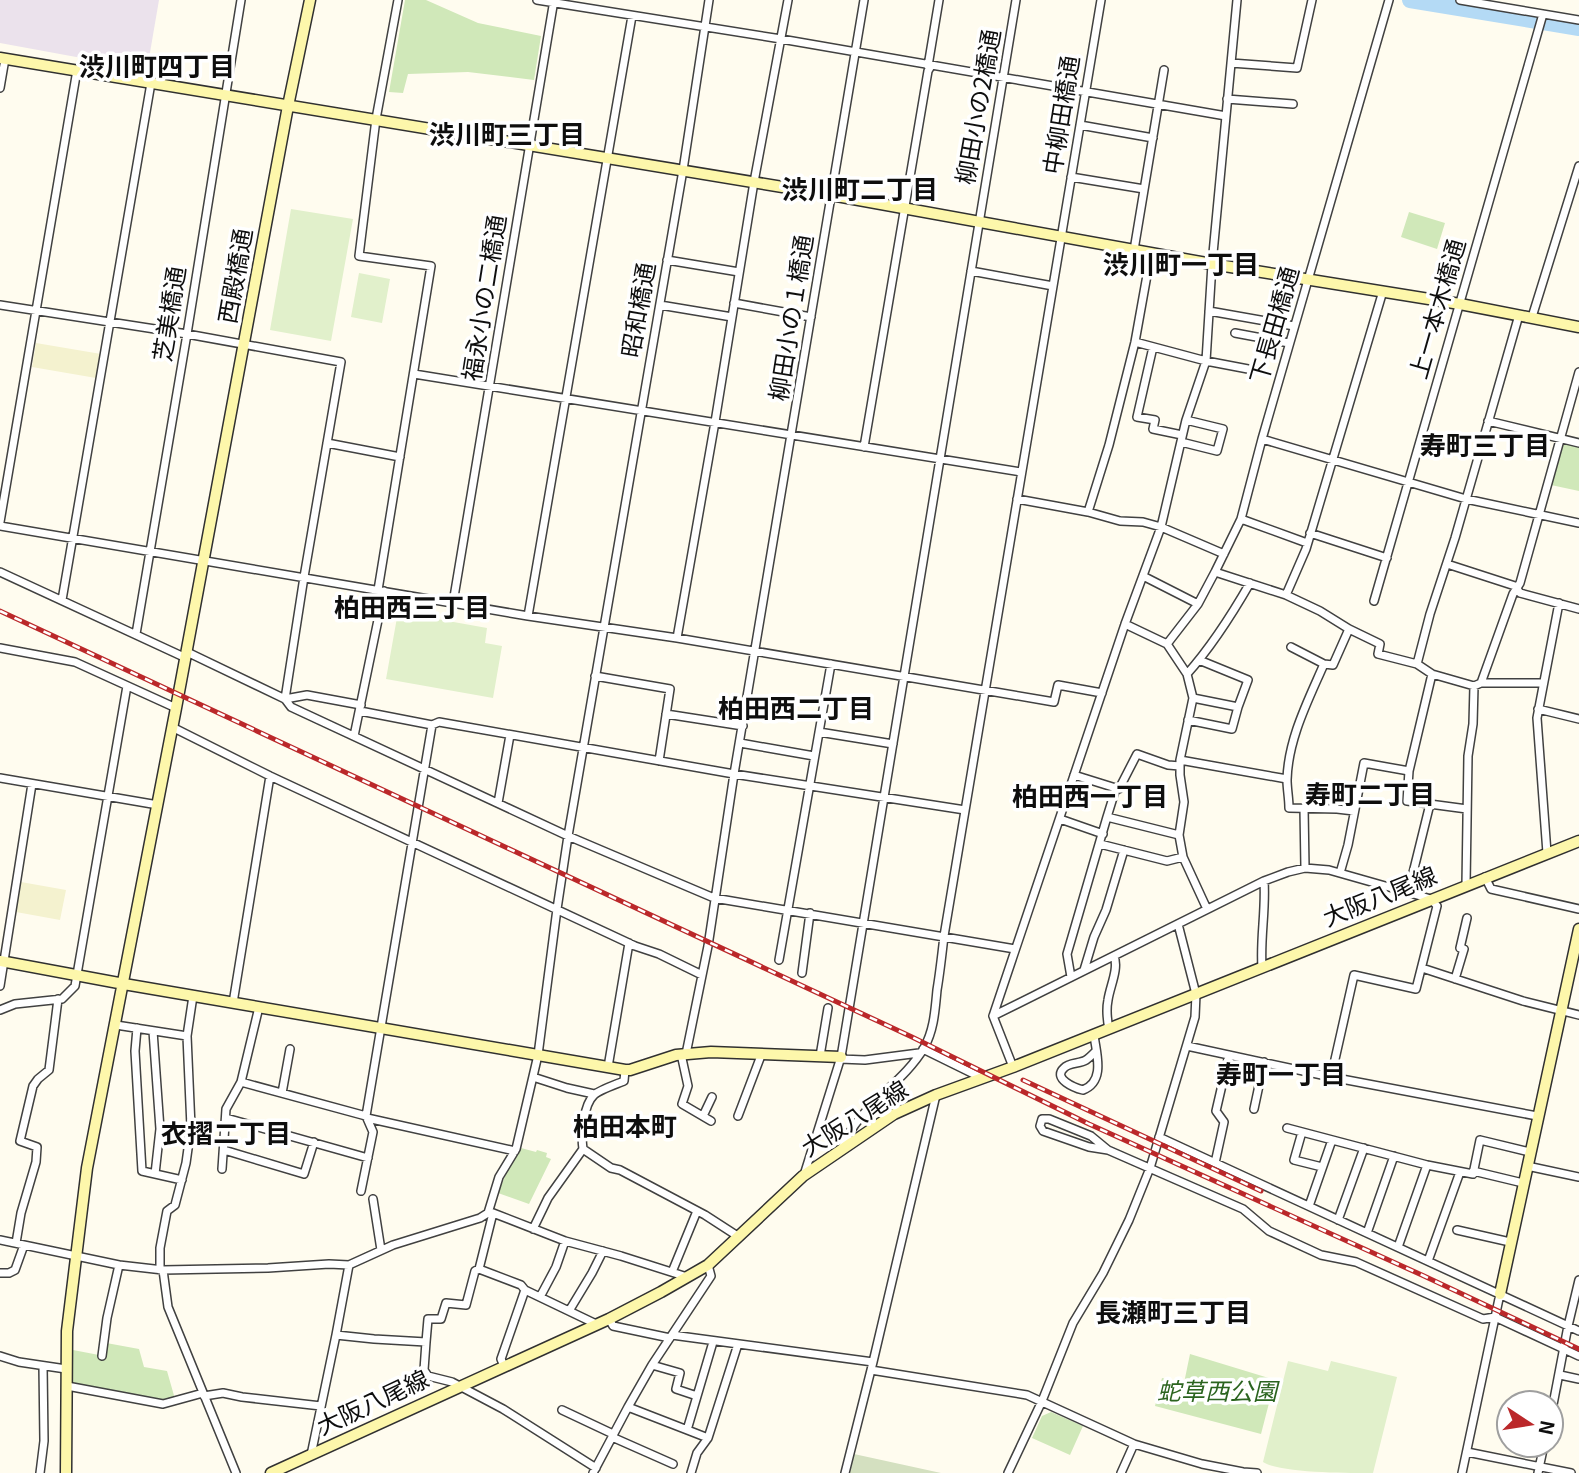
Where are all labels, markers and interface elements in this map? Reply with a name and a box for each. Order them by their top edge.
street label: 柳田小の2橋通 [946,26,1007,187]
district label: 渋川町四丁目 [79,46,235,83]
street label: 中柳田橋通 [1033,53,1086,177]
district label: 渋川町三丁目 [429,114,585,151]
district label: 渋川町二丁目 [782,169,938,206]
street label: 福永小の二橋通 [452,212,513,383]
street label: 西殿橋通 [208,225,259,326]
street label: 柳田小の１橋通 [759,232,820,403]
street label: 上一本木橋通 [1399,234,1472,382]
district label: 渋川町一丁目 [1103,244,1259,281]
street label: 昭和橋通 [611,259,662,360]
street label: 下長田橋通 [1239,262,1306,387]
street label: 芝美橋通 [143,263,192,364]
district label: 寿町三丁目 [1420,425,1550,462]
district label: 柏田西三丁目 [334,587,490,624]
district label: 柏田西二丁目 [718,688,874,725]
district label: 寿町二丁目 [1305,774,1435,811]
district label: 柏田西一丁目 [1012,776,1168,813]
street label: 大阪八尾線 [1317,856,1441,933]
district label: 寿町一丁目 [1216,1054,1346,1091]
street label: 大阪八尾線 [794,1070,914,1164]
district label: 柏田本町 [573,1106,677,1143]
district label: 衣摺二丁目 [161,1113,291,1150]
district label: 長瀬町三丁目 [1095,1292,1251,1329]
street label: 大阪八尾線 [310,1360,434,1442]
park label: 蛇草西公園 [1157,1372,1280,1407]
north arrow [1495,1389,1565,1459]
text: N [1533,1418,1563,1438]

